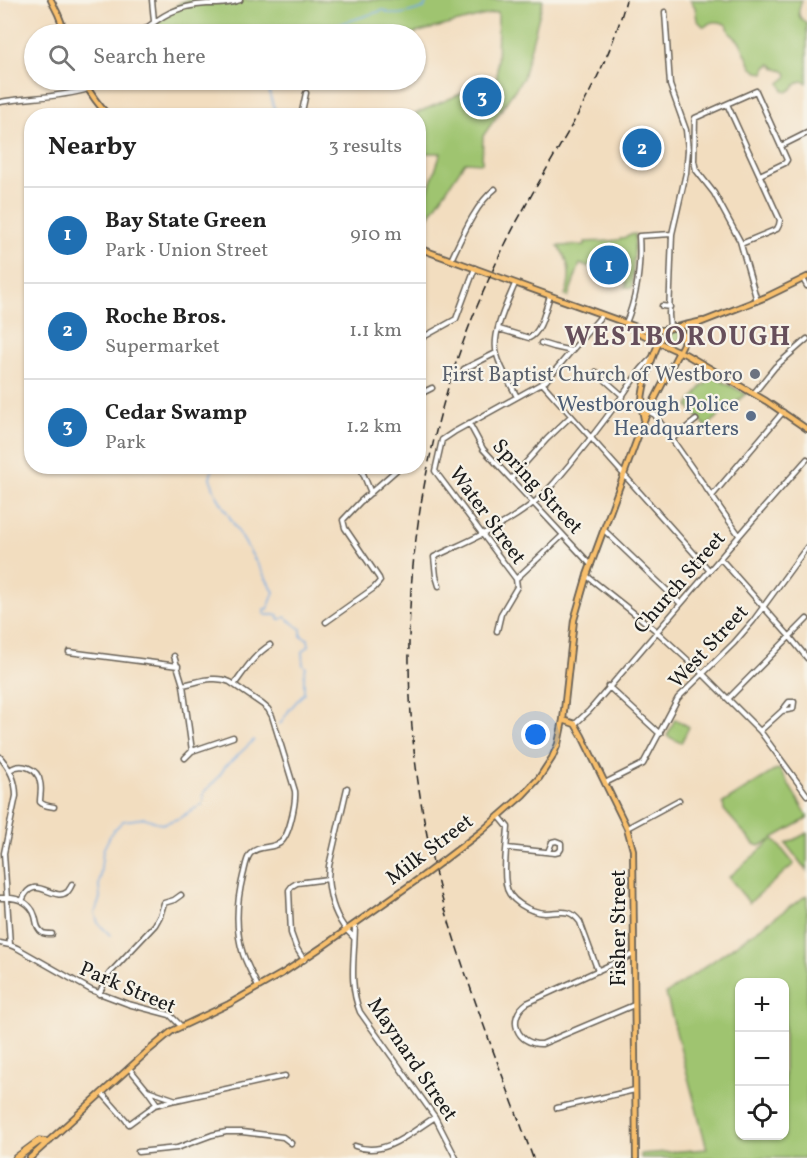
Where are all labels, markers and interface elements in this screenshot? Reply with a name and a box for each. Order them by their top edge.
search box [24,24,426,90]
icon: search [45,41,78,74]
text: Search here [93,42,206,73]
pin: 3 [462,74,502,120]
pin: 2 [622,126,662,170]
text: Nearby [48,129,137,165]
text: 3 results [328,133,402,161]
text: Bay State Green [105,206,267,237]
text: 1 [63,221,72,249]
text: 910 m [350,221,402,249]
text: Park · Union Street [105,237,268,265]
pin: 1 [590,242,628,288]
text: Roche Bros. [105,302,226,333]
text: 2 [62,317,73,345]
text: 1.1 km [349,317,402,345]
district label: WESTBOROUGH [564,319,792,357]
text: Supermarket [105,333,220,361]
place label: First Baptist Church of Westboro [442,361,743,390]
marker: First Baptist Church of Westboro [748,367,762,381]
place label: Westborough Police Headquarters [557,391,739,444]
text: Cedar Swamp [105,398,247,429]
marker: Westborough Police Headquarters [744,409,758,423]
text: 3 [62,413,73,441]
text: 1.2 km [346,413,402,441]
text: Park [105,429,146,457]
street label: Spring Street [485,433,589,541]
street label: Water Street [441,461,532,571]
street label: Church Street [627,525,733,641]
street label: West Street [663,599,755,695]
your location [521,720,550,749]
street label: Milk Street [380,808,480,893]
street label: Fisher Street [605,870,634,986]
street label: Park Street [75,955,180,1022]
map controls [735,978,789,1140]
button: + [735,978,789,1032]
street label: Maynard Street [360,992,464,1127]
button: − [735,1032,789,1086]
button: locate [735,1086,789,1140]

